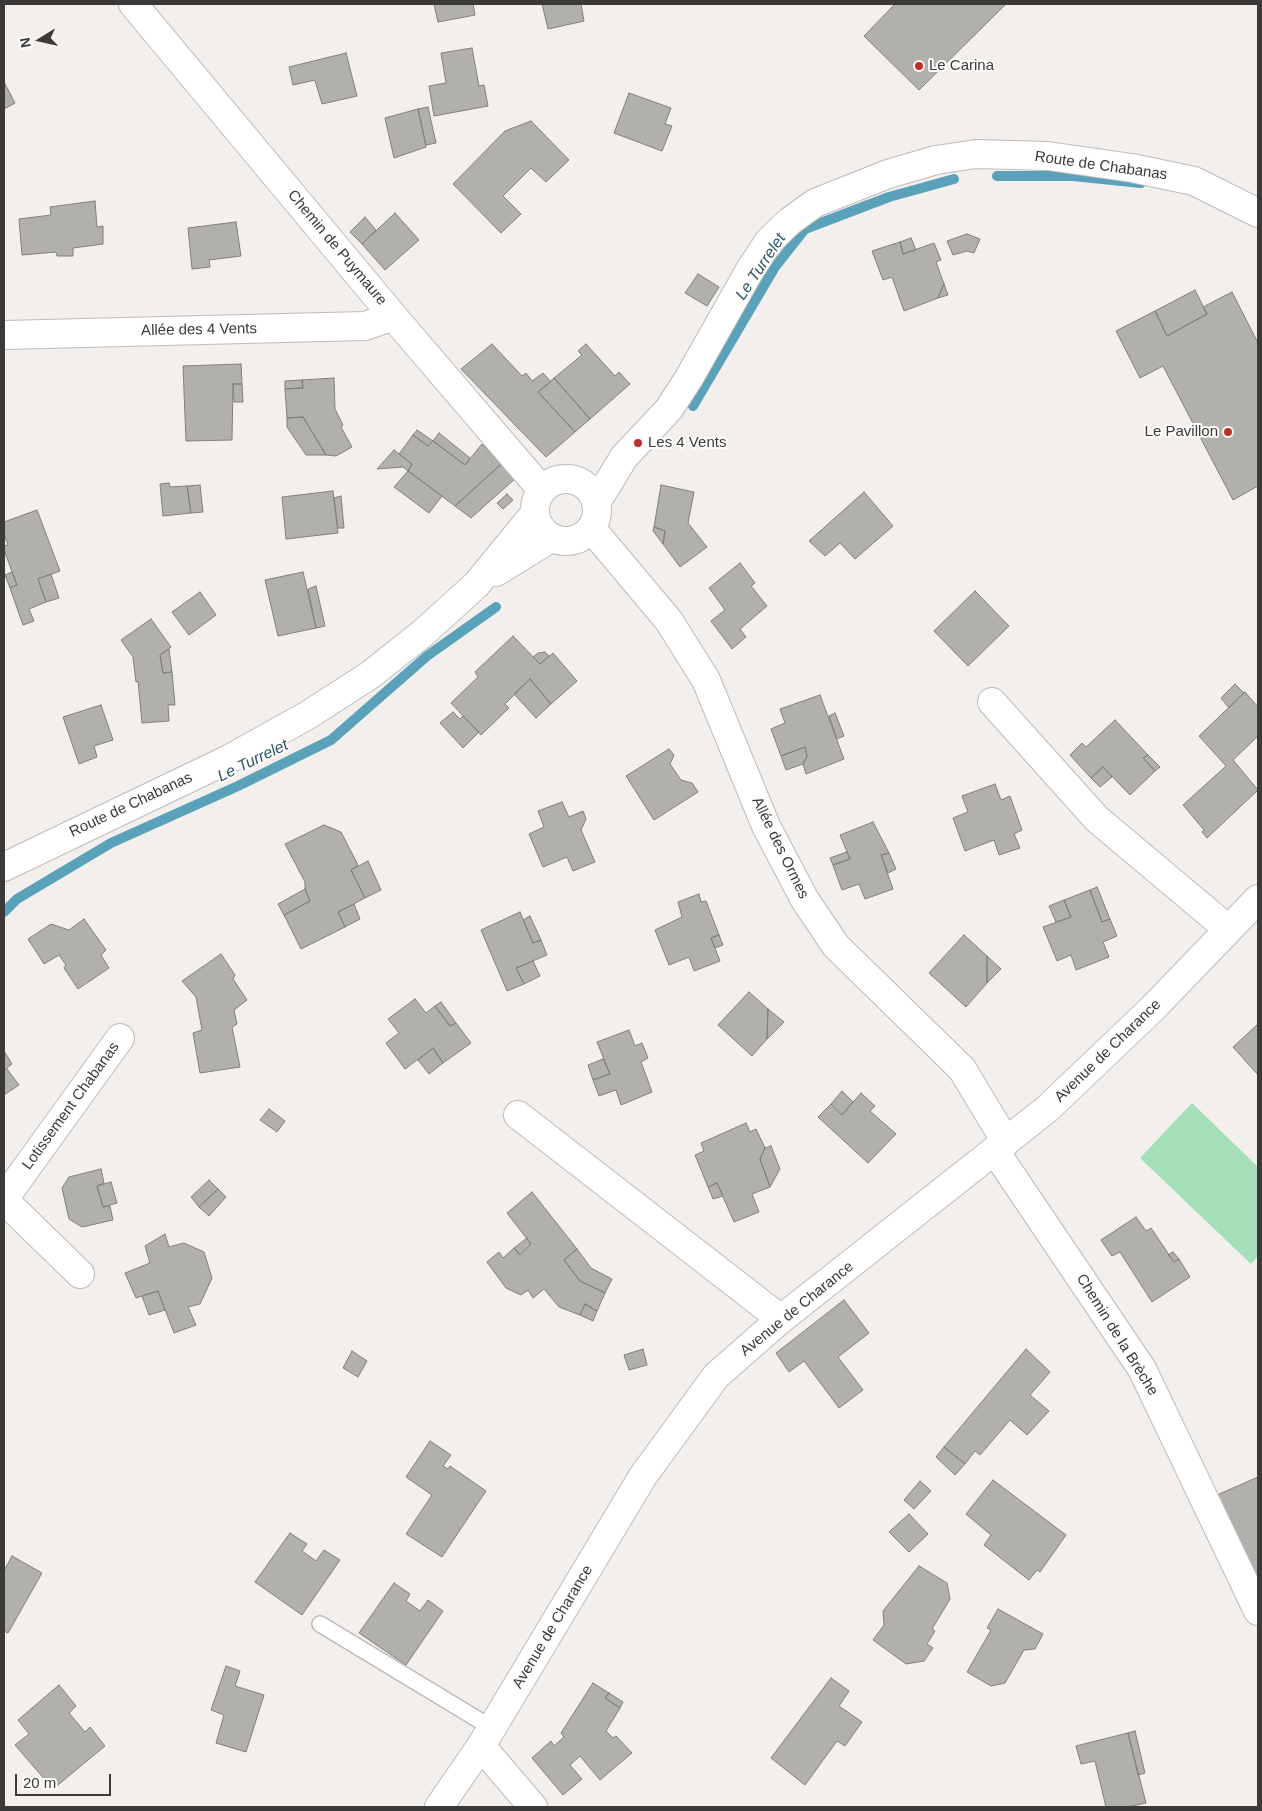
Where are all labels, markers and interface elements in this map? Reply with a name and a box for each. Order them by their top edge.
north arrow [15,15,65,65]
text: N [16,36,34,49]
place label: Le Carina [929,57,994,75]
marker: Le Carina [913,60,925,72]
street label: Route de Chabanas [1034,148,1168,184]
street label: Chemin de Puymaure [283,187,391,309]
water label: Le Turrelet [732,230,790,304]
street label: Allée des 4 Vents [141,320,257,340]
place label: Le Pavillon [1145,423,1218,441]
marker: Le Pavillon [1222,426,1234,438]
place label: Les 4 Vents [648,434,726,452]
marker: Les 4 Vents [632,437,644,449]
water label: Le Turrelet [215,736,291,786]
street label: Route de Chabanas [67,769,195,841]
street label: Allée des Ormes [748,794,812,902]
street label: Avenue de Charance [1051,996,1165,1106]
street label: Lotissement Chabanas [19,1039,123,1173]
street label: Avenue de Charance [737,1258,857,1360]
street label: Chemin de la Brèche [1072,1271,1162,1399]
street label: Avenue de Charance [509,1562,597,1692]
scale bar [18,1764,114,1796]
text: 20 m [23,1774,56,1791]

